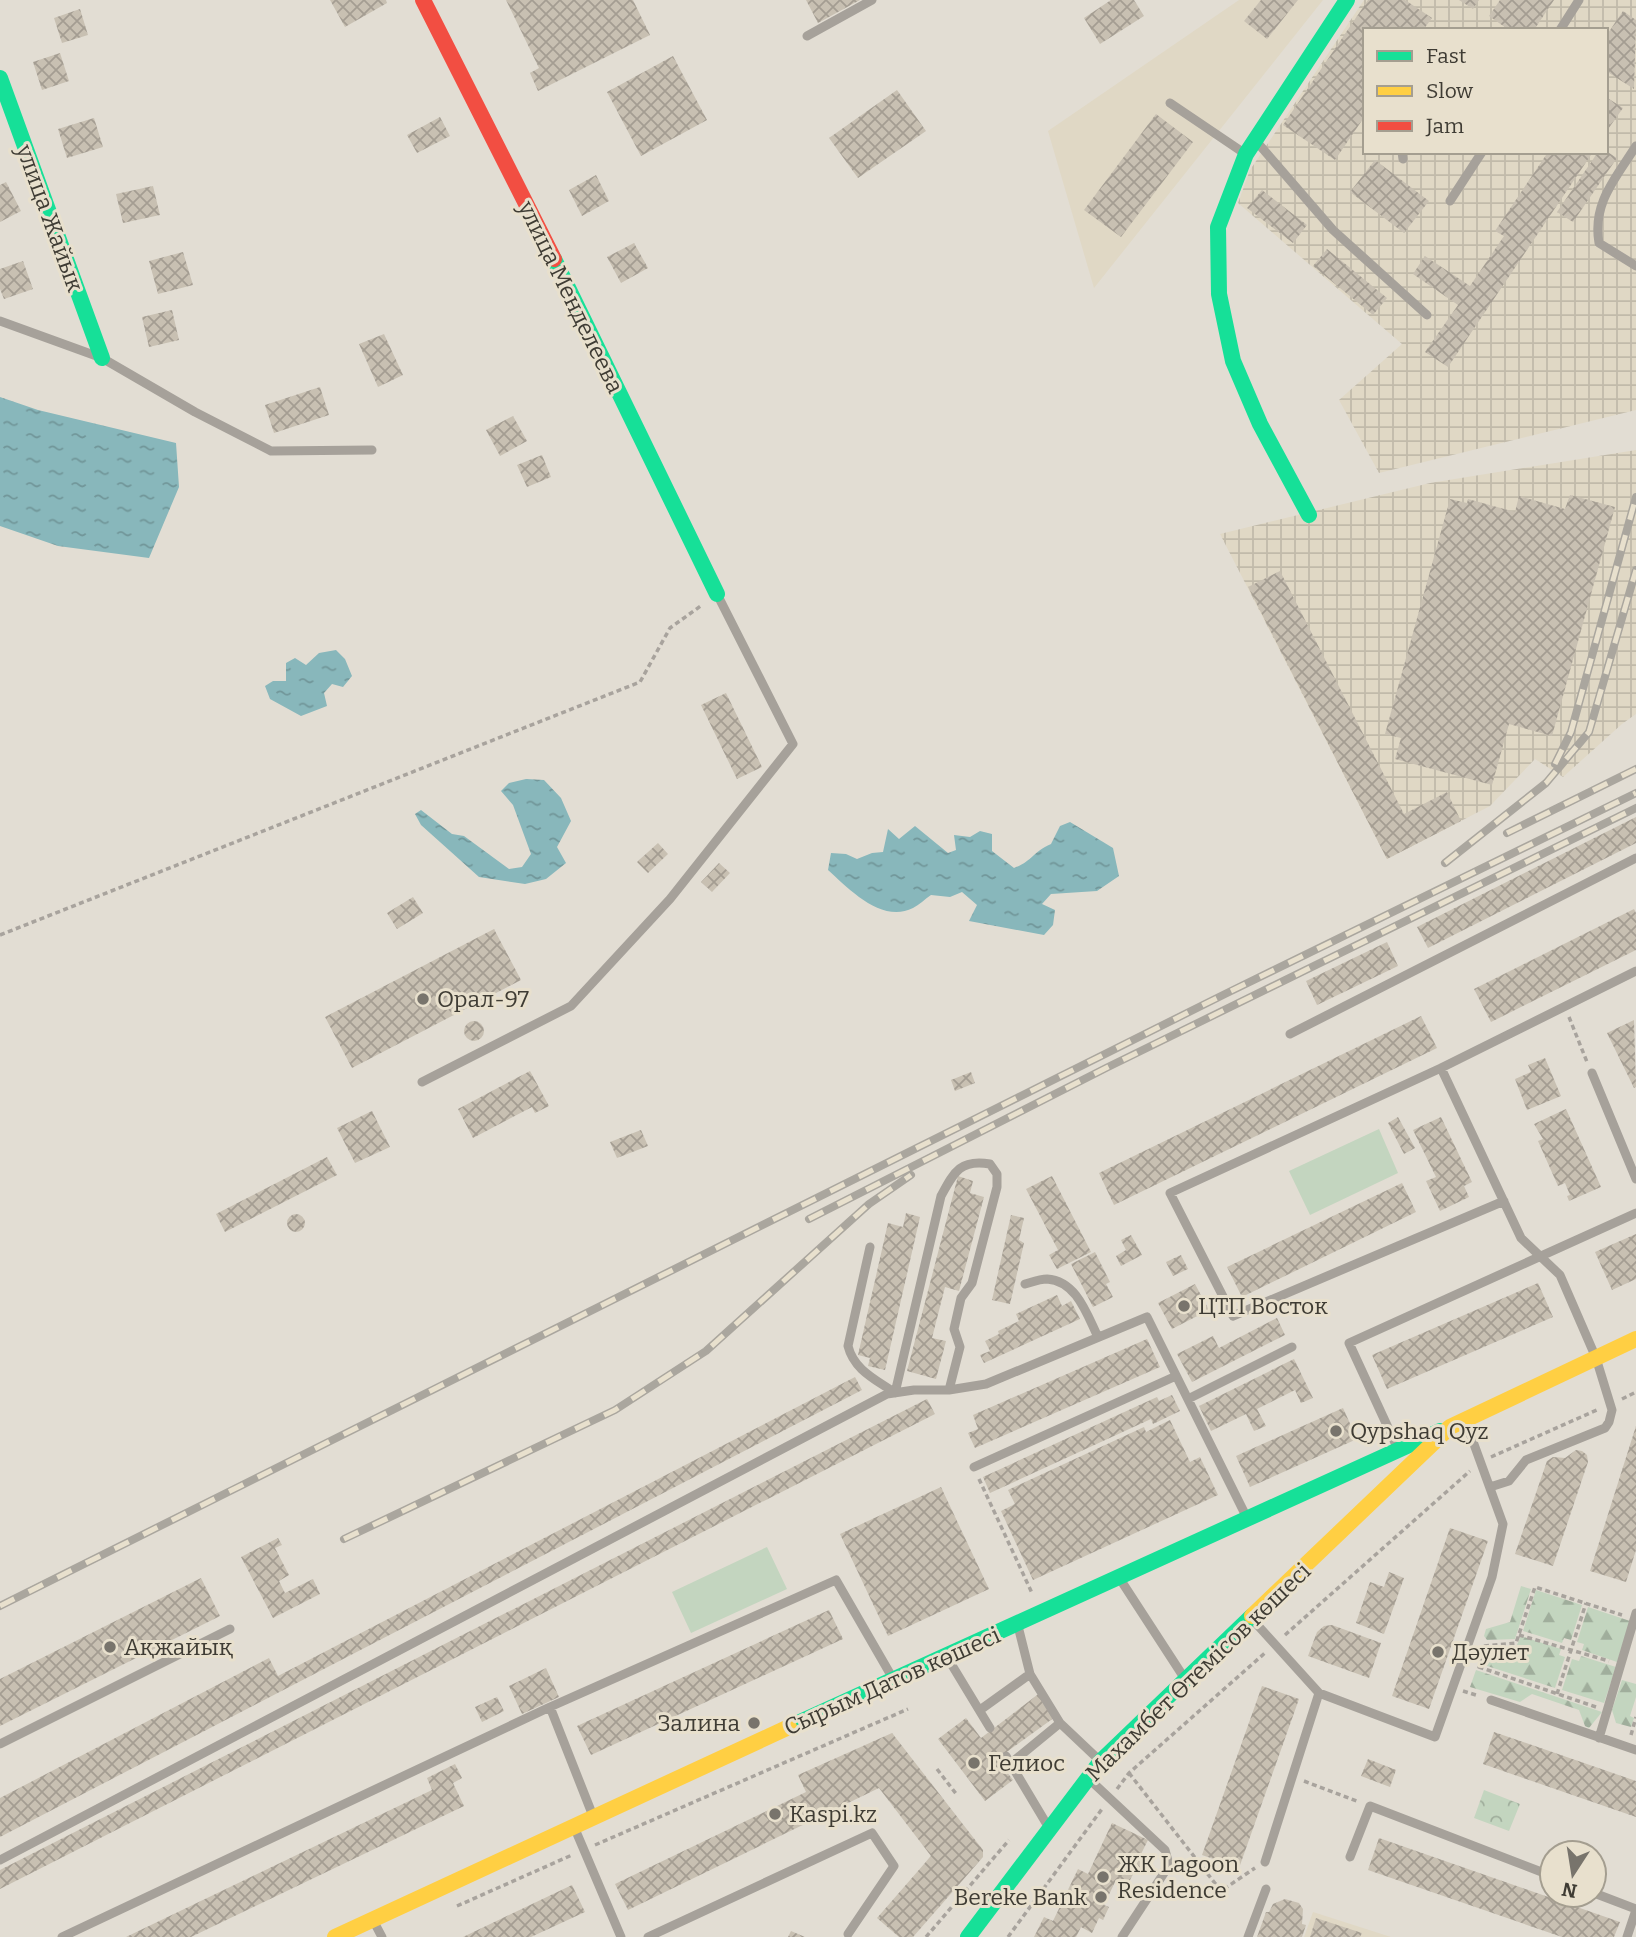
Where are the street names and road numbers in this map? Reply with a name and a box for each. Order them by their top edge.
street label: улица Жайык [10,140,90,296]
street label: улица Менделеева [512,195,630,398]
street label: Махамбет Өтемісов көшесі [1080,1557,1316,1787]
street label: Сырым Датов көшесі [780,1621,1005,1741]

